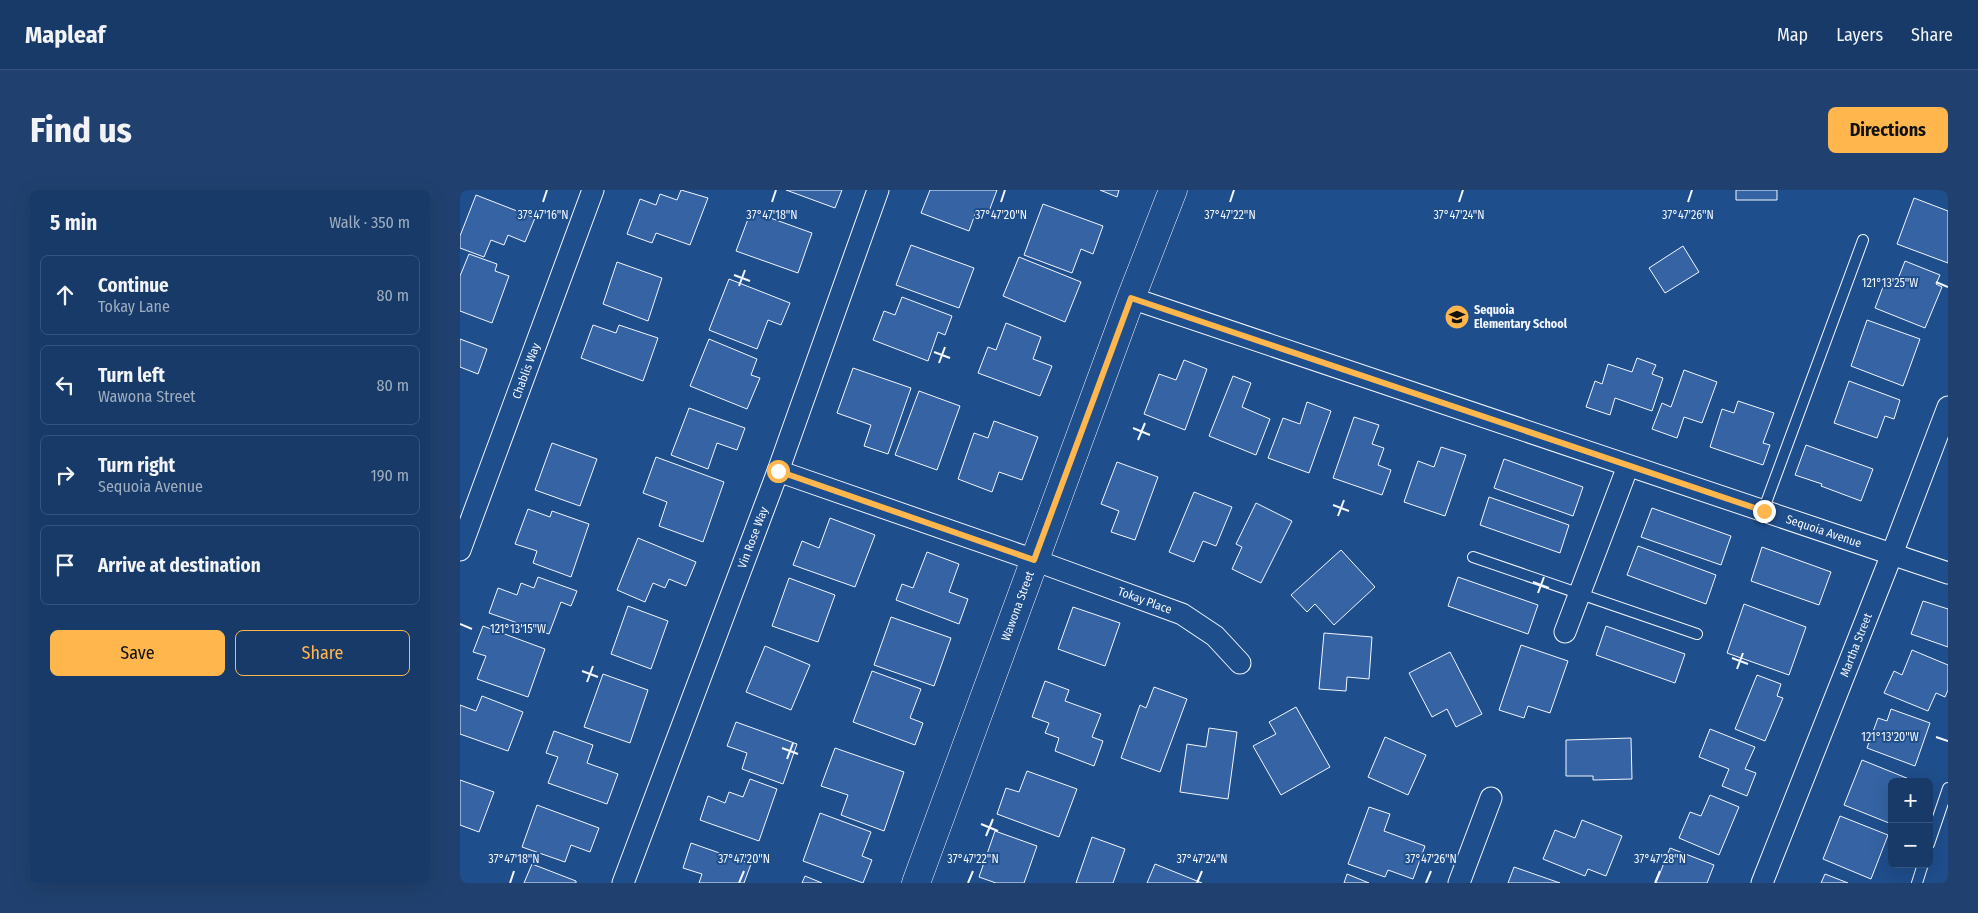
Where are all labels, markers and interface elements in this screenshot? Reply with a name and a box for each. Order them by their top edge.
text: Mapleaf [25,21,105,49]
text: Map [1777,24,1808,46]
text: Layers [1836,24,1883,46]
text: Share [1911,24,1953,46]
button: Directions [1828,107,1948,153]
text: Find us [30,109,132,151]
text: 37°47'16"N [517,208,569,222]
text: 37°47'18"N [746,208,798,222]
text: 37°47'20"N [975,208,1027,222]
text: 37°47'22"N [1204,208,1256,222]
text: 37°47'24"N [1433,208,1485,222]
text: 37°47'26"N [1662,208,1714,222]
text: 5 min [50,210,97,236]
text: Walk · 350 m [329,213,410,232]
text: Continue [98,274,169,297]
text: 121°13'25"W [1862,276,1918,290]
icon: ahead [51,281,79,309]
text: 80 m [377,286,409,305]
text: Tokay Lane [98,297,170,316]
place label: Sequoia Elementary School [1474,303,1568,331]
school or university icon: Sequoia Elementary School [1444,304,1470,330]
street label: Chablis Way [509,340,543,401]
text: Turn left [98,364,165,387]
icon: left [51,371,79,399]
text: 80 m [377,376,409,395]
text: Wawona Street [98,387,196,406]
text: Turn right [98,454,175,477]
route start [767,460,790,483]
icon: right [51,461,79,489]
text: 190 m [371,466,409,485]
text: Sequoia Avenue [98,477,203,496]
route end [1753,500,1776,523]
street label: Vin Rose Way [735,504,771,570]
street label: Sequoia Avenue [1784,512,1863,550]
icon: arrive [51,551,79,579]
text: Arrive at destination [98,554,261,577]
street label: Wawona Street [999,569,1037,643]
street label: Tokay Place [1116,584,1174,617]
street label: Martha Street [1837,611,1875,679]
text: 121°13'15"W [490,622,546,636]
button: Save [50,630,225,676]
button: Share [235,630,410,676]
text: 121°13'20"W [1861,730,1919,744]
map controls [1888,778,1933,868]
button: + [1888,778,1933,823]
button: − [1888,823,1933,868]
text: 37°47'18"N [488,852,540,866]
text: 37°47'20"N [718,852,770,866]
text: 37°47'22"N [947,852,999,866]
text: 37°47'24"N [1176,852,1228,866]
text: 37°47'26"N [1405,852,1457,866]
text: 37°47'28"N [1634,852,1686,866]

